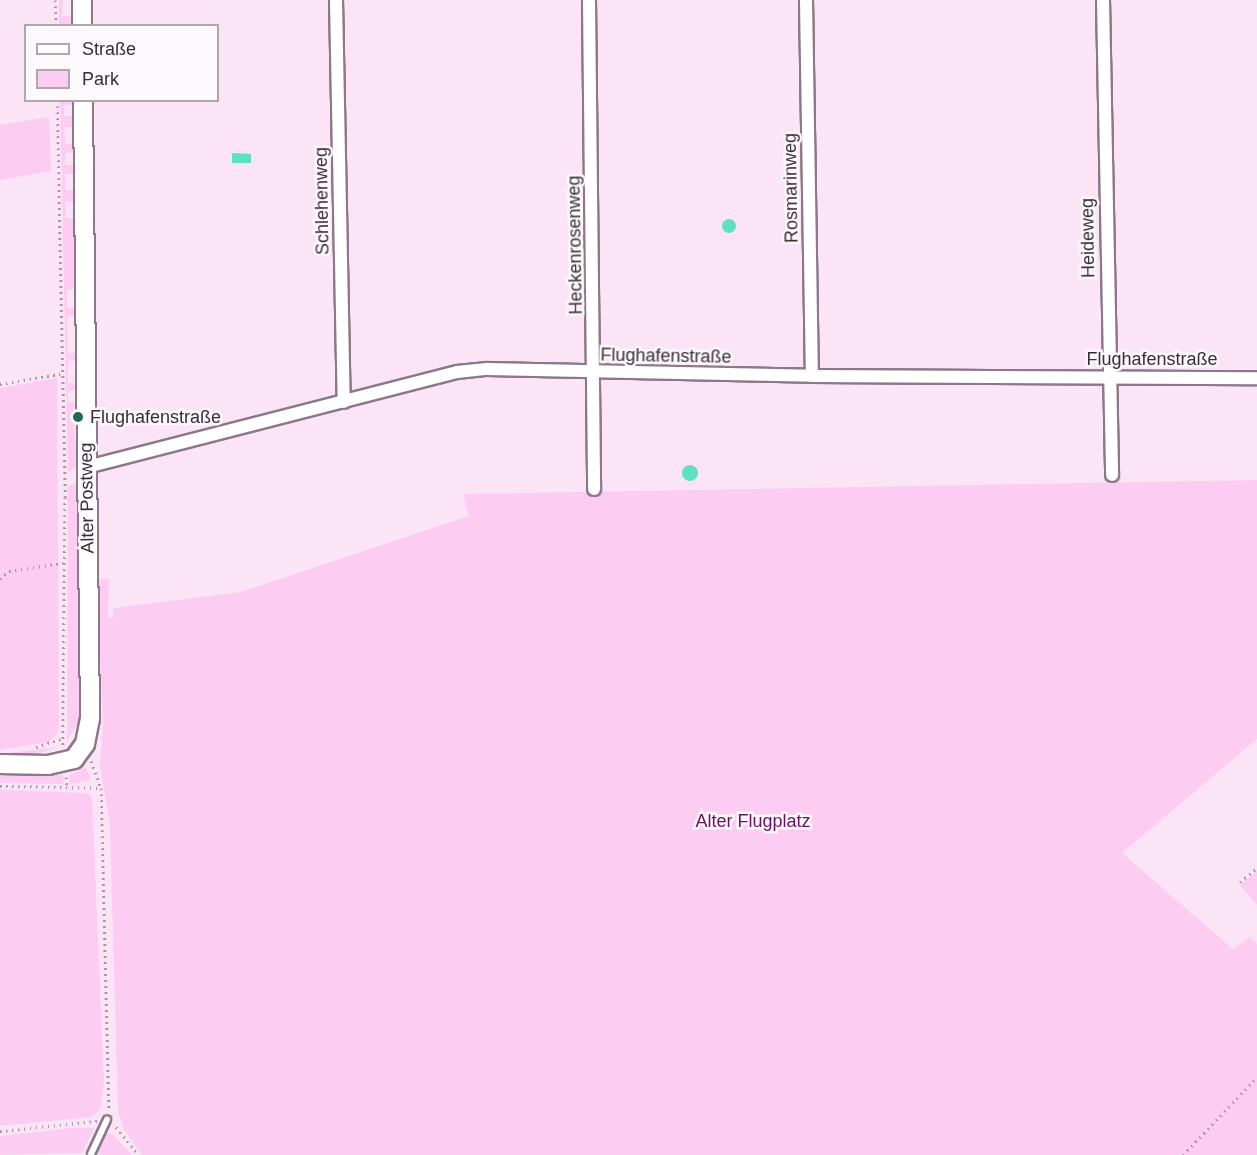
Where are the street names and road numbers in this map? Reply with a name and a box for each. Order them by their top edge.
street label: Rosmarinweg [779,133,803,243]
street label: Schlehenweg [310,147,334,255]
street label: Heckenrosenweg [563,175,587,315]
street label: Heideweg [1077,198,1099,278]
street label: Flughafenstraße [600,344,732,368]
street label: Flughafenstraße [1086,348,1218,370]
street label: Alter Postweg [75,442,99,554]

